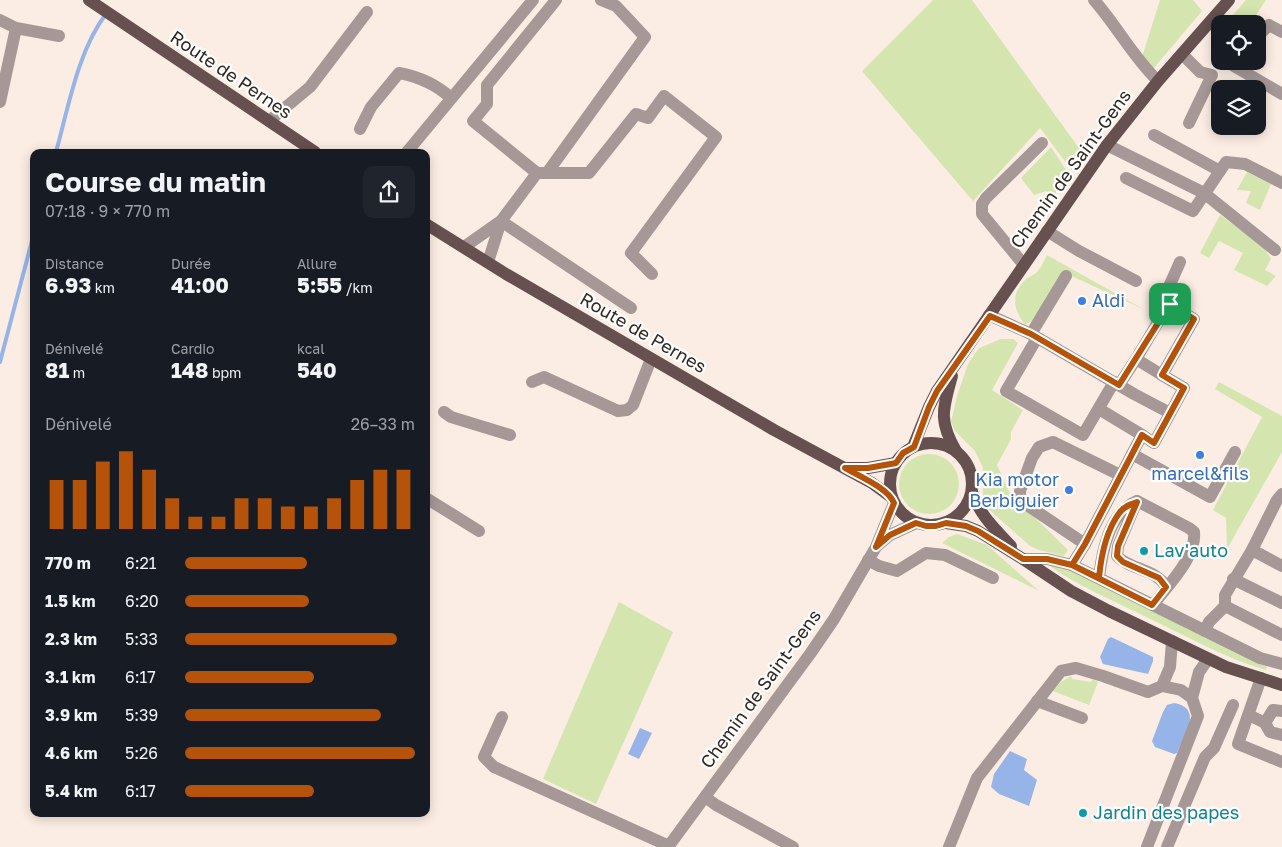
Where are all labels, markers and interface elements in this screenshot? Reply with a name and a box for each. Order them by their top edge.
map controls [1211,15,1266,135]
button: locate [1211,15,1266,70]
street label: Route de Pernes [167,25,297,123]
button: layers [1211,80,1266,135]
street label: Chemin de Saint-Gens [1005,85,1135,252]
text: Course du matin [45,165,266,198]
button: share [363,166,415,218]
text: 07:18 · 9 × 770 m [45,201,170,221]
text: Distance [45,255,104,272]
text: Durée [171,255,211,272]
text: Allure [297,255,337,272]
text: 6.93 [45,272,91,298]
text: 41:00 [171,272,229,298]
text: 5:55 [297,272,342,298]
text: km [91,279,115,296]
text: /km [342,279,373,296]
pin [1149,283,1191,325]
street label: Route de Pernes [576,287,711,377]
place label: Aldi [1092,289,1125,311]
icon: arrive [1156,290,1184,318]
marker: Aldi [1076,295,1088,307]
text: Dénivelé [45,340,103,357]
text: Cardio [171,340,215,357]
text: kcal [297,340,325,357]
text: 81 [45,357,69,383]
text: 148 [171,357,208,383]
text: 540 [297,357,337,383]
text: m [69,364,85,381]
text: bpm [208,364,242,381]
text: Dénivelé [45,414,112,434]
text: 26–33 m [351,414,415,434]
marker: marcel&fils [1194,449,1206,461]
place label: marcel&fils [1151,462,1249,484]
place label: Kia motor Berbiguier [969,468,1059,511]
marker: Kia motor Berbiguier [1063,484,1075,496]
place label: Lav'auto [1154,539,1228,561]
marker: Lav'auto [1138,545,1150,557]
text: 770 m [45,553,91,573]
text: 6:21 [125,553,157,573]
text: 1.5 km [45,591,95,611]
text: 6:20 [125,591,159,611]
street label: Chemin de Saint-Gens [695,605,825,772]
text: 2.3 km [45,629,97,649]
text: 5:33 [125,629,158,649]
text: 3.1 km [45,667,95,687]
text: 6:17 [125,667,156,687]
text: 3.9 km [45,705,97,725]
text: 5:39 [125,705,158,725]
text: 4.6 km [45,743,98,763]
text: 5:26 [125,743,158,763]
text: 5.4 km [45,781,97,801]
text: 6:17 [125,781,156,801]
place label: Jardin des papes [1093,801,1239,823]
marker: Jardin des papes [1077,807,1089,819]

